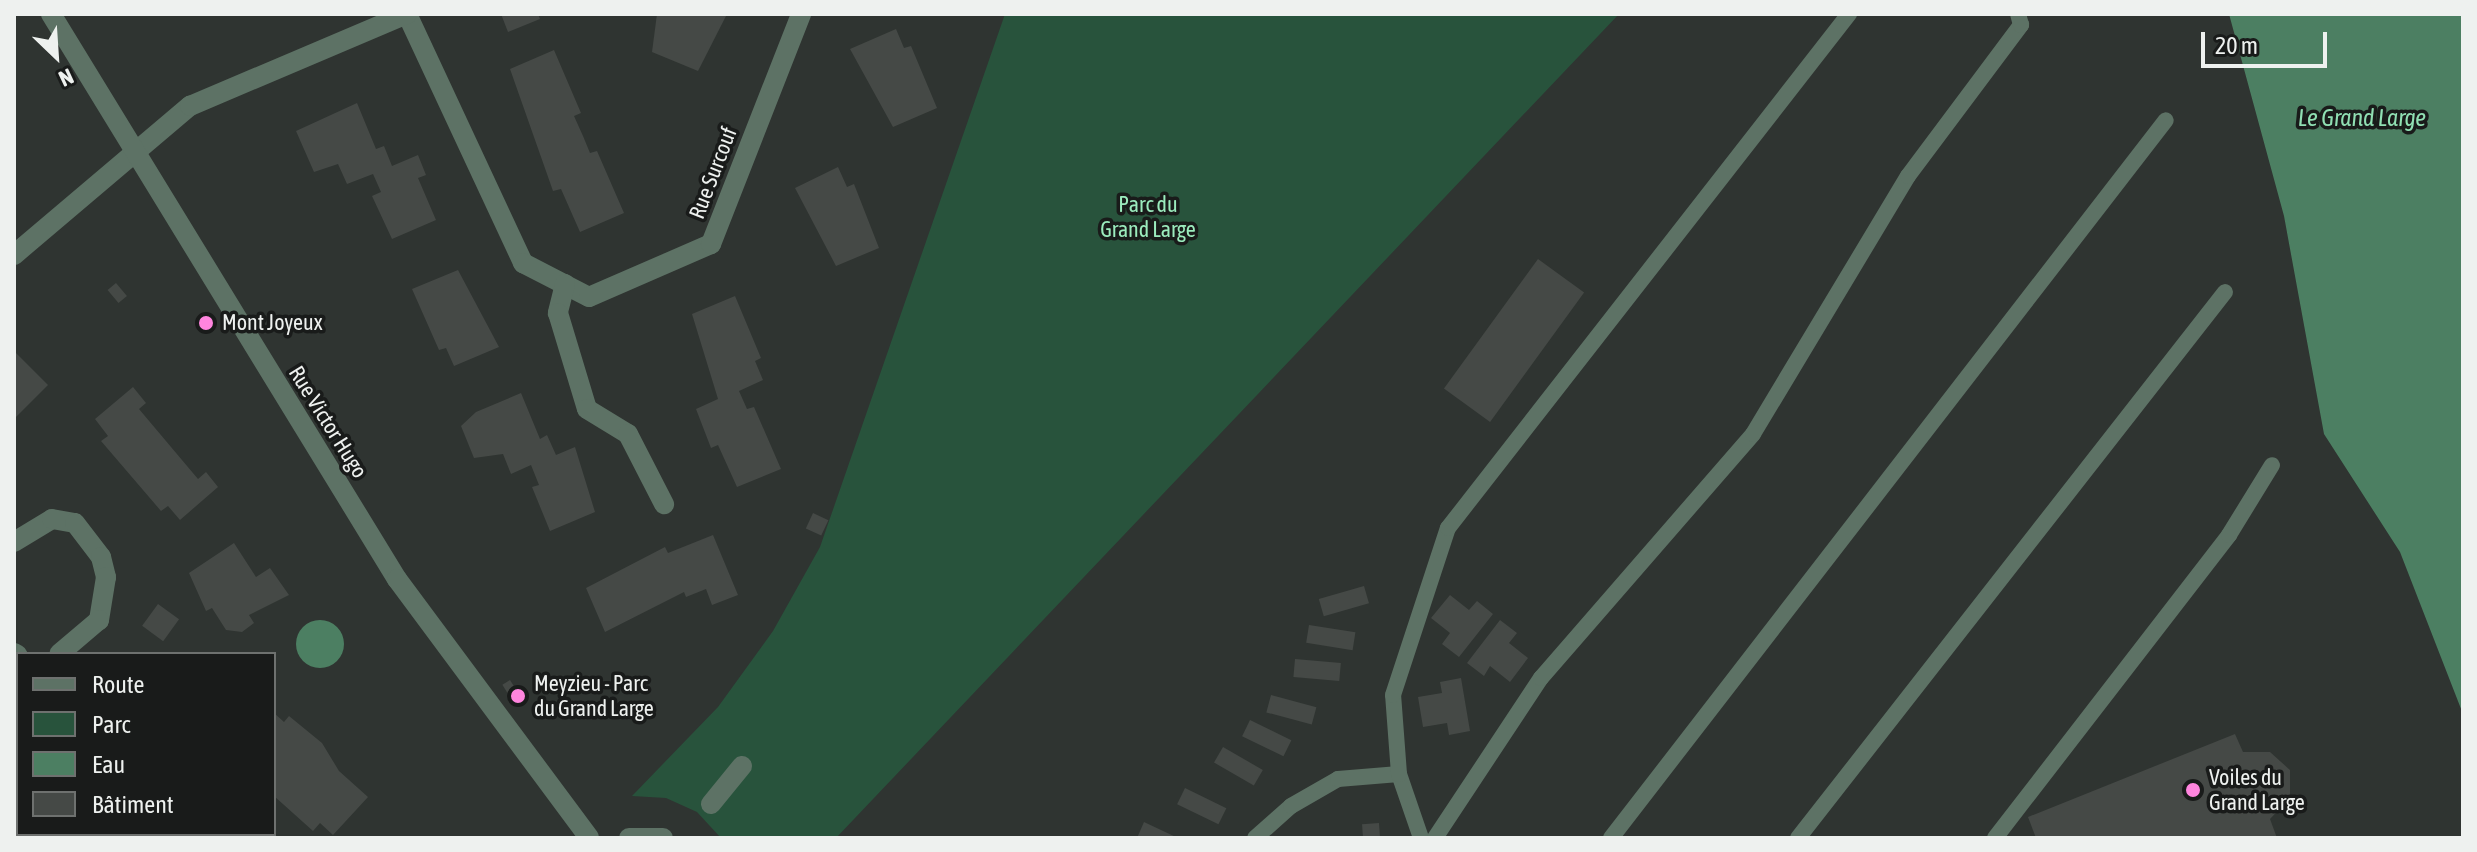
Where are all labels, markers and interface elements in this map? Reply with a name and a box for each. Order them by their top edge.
north arrow [16,16,96,96]
scale bar [2205,16,2331,66]
text: 20 m [2215,32,2258,59]
text: N [55,63,78,92]
water label: Le Grand Large [2298,104,2426,132]
street label: Rue Surcouf [683,123,743,223]
park label: Parc du Grand Large [1100,191,1196,242]
place label: Mont Joyeux [222,310,323,336]
marker: Mont Joyeux [197,314,215,332]
street label: Rue Victor Hugo [283,361,373,483]
legend [16,652,276,836]
place label: Meyzieu - Parc du Grand Large [534,670,654,722]
text: Route [92,671,144,698]
marker: Meyzieu - Parc du Grand Large [509,687,527,705]
text: Parc [92,711,130,738]
text: Eau [92,751,125,778]
place label: Voiles du Grand Large [2209,764,2305,816]
marker: Voiles du Grand Large [2184,781,2202,799]
text: Bâtiment [92,791,174,818]

